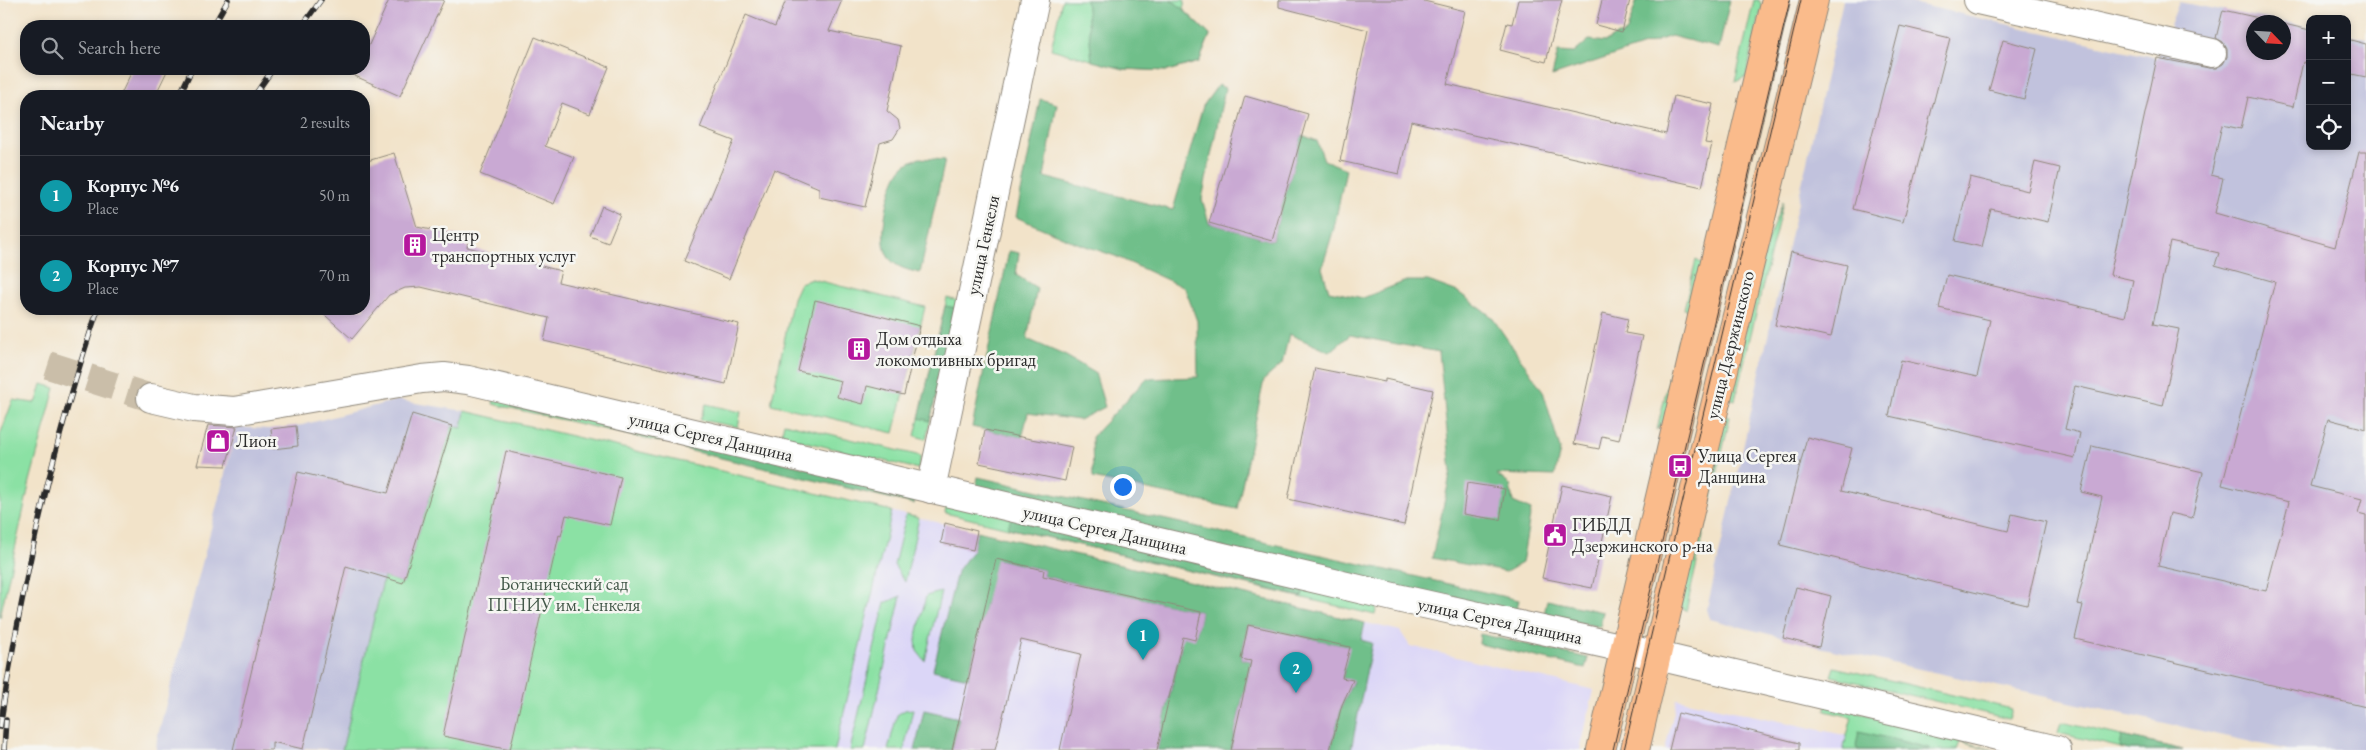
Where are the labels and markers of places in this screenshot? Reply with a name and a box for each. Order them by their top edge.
place label: Центр транспортных услуг [432,223,576,267]
building icon: Центр транспортных услуг [402,232,428,258]
place label: Дом отдыха локомотивных бригад [876,327,1036,371]
building icon: Дом отдыха локомотивных бригад [846,336,872,362]
shop icon: Лион [205,428,231,454]
place label: Лион [236,429,277,452]
place label: Улица Сергея Данщина [1697,444,1796,488]
bus stop icon: Улица Сергея Данщина [1667,453,1693,479]
place label: ГИБДД Дзержинского р-на [1572,513,1714,557]
public building icon: ГИБДД Дзержинского р-на [1542,522,1568,548]
pin: 1 [1127,619,1159,660]
pin: 2 [1280,652,1312,693]

